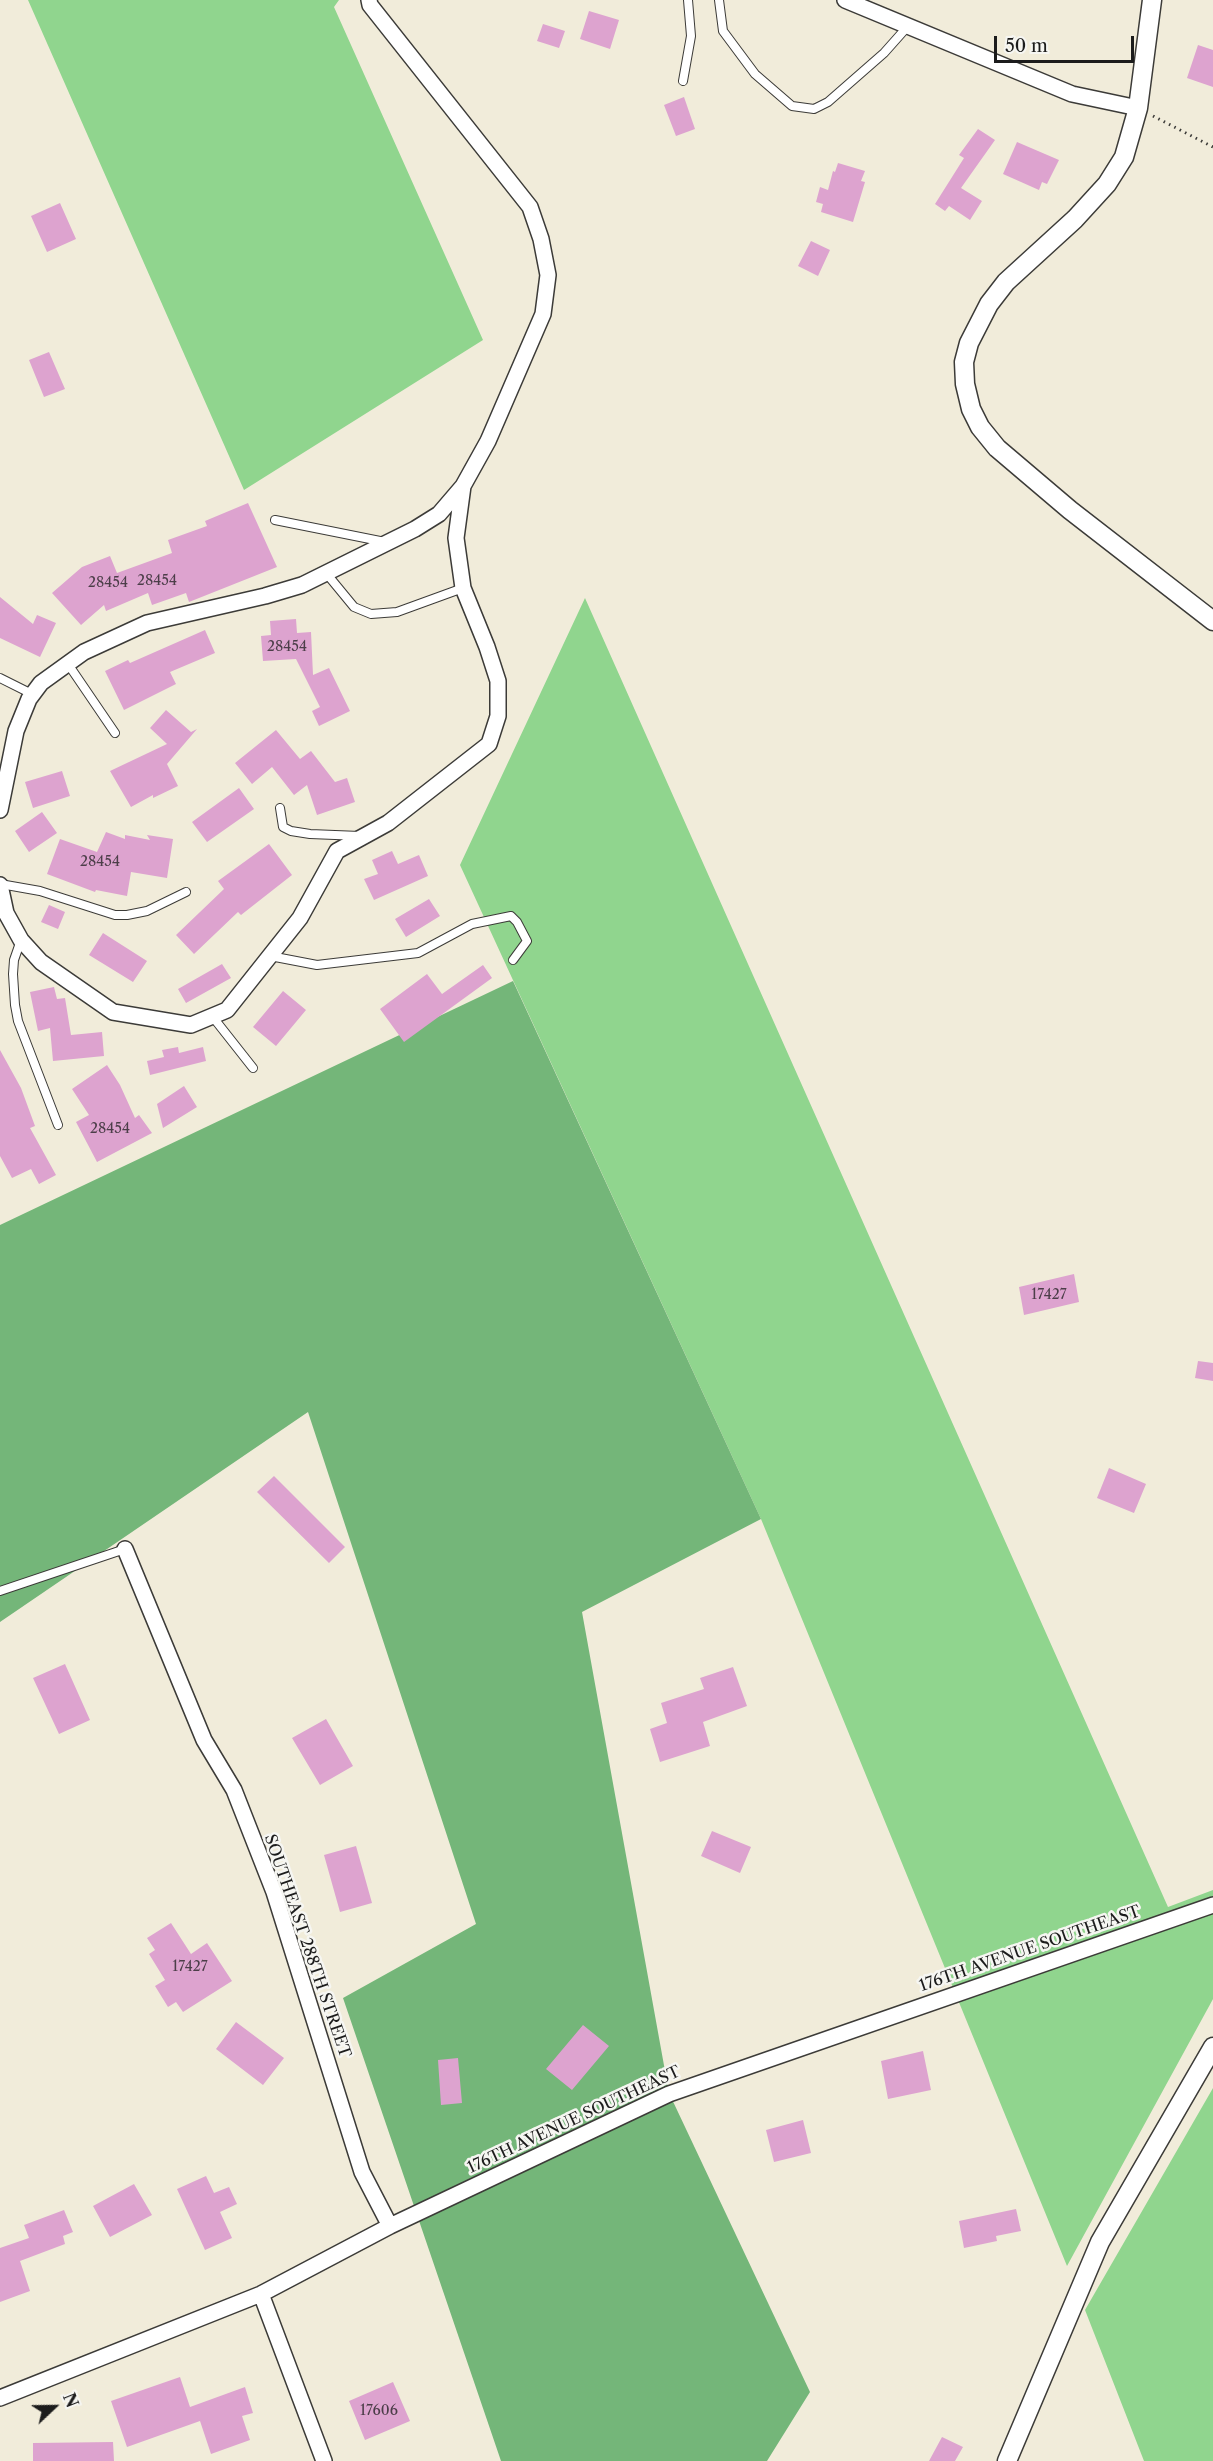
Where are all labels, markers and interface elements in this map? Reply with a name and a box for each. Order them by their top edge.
scale bar [997,24,1136,62]
text: 50 m [1005,35,1048,57]
house number: 28454 [137,573,177,589]
house number: 28454 [88,575,128,591]
house number: 28454 [267,639,307,655]
house number: 28454 [80,854,120,870]
house number: 28454 [90,1121,130,1137]
house number: 17427 [1031,1287,1067,1303]
street label: SOUTHEAST 288TH STREET [260,1832,354,2060]
street label: 176TH AVENUE SOUTHEAST [917,1902,1143,1996]
house number: 17427 [172,1959,208,1975]
street label: 176TH AVENUE SOUTHEAST [465,2062,683,2178]
north arrow [24,2377,84,2437]
text: N [59,2390,83,2410]
house number: 17606 [360,2403,398,2419]

